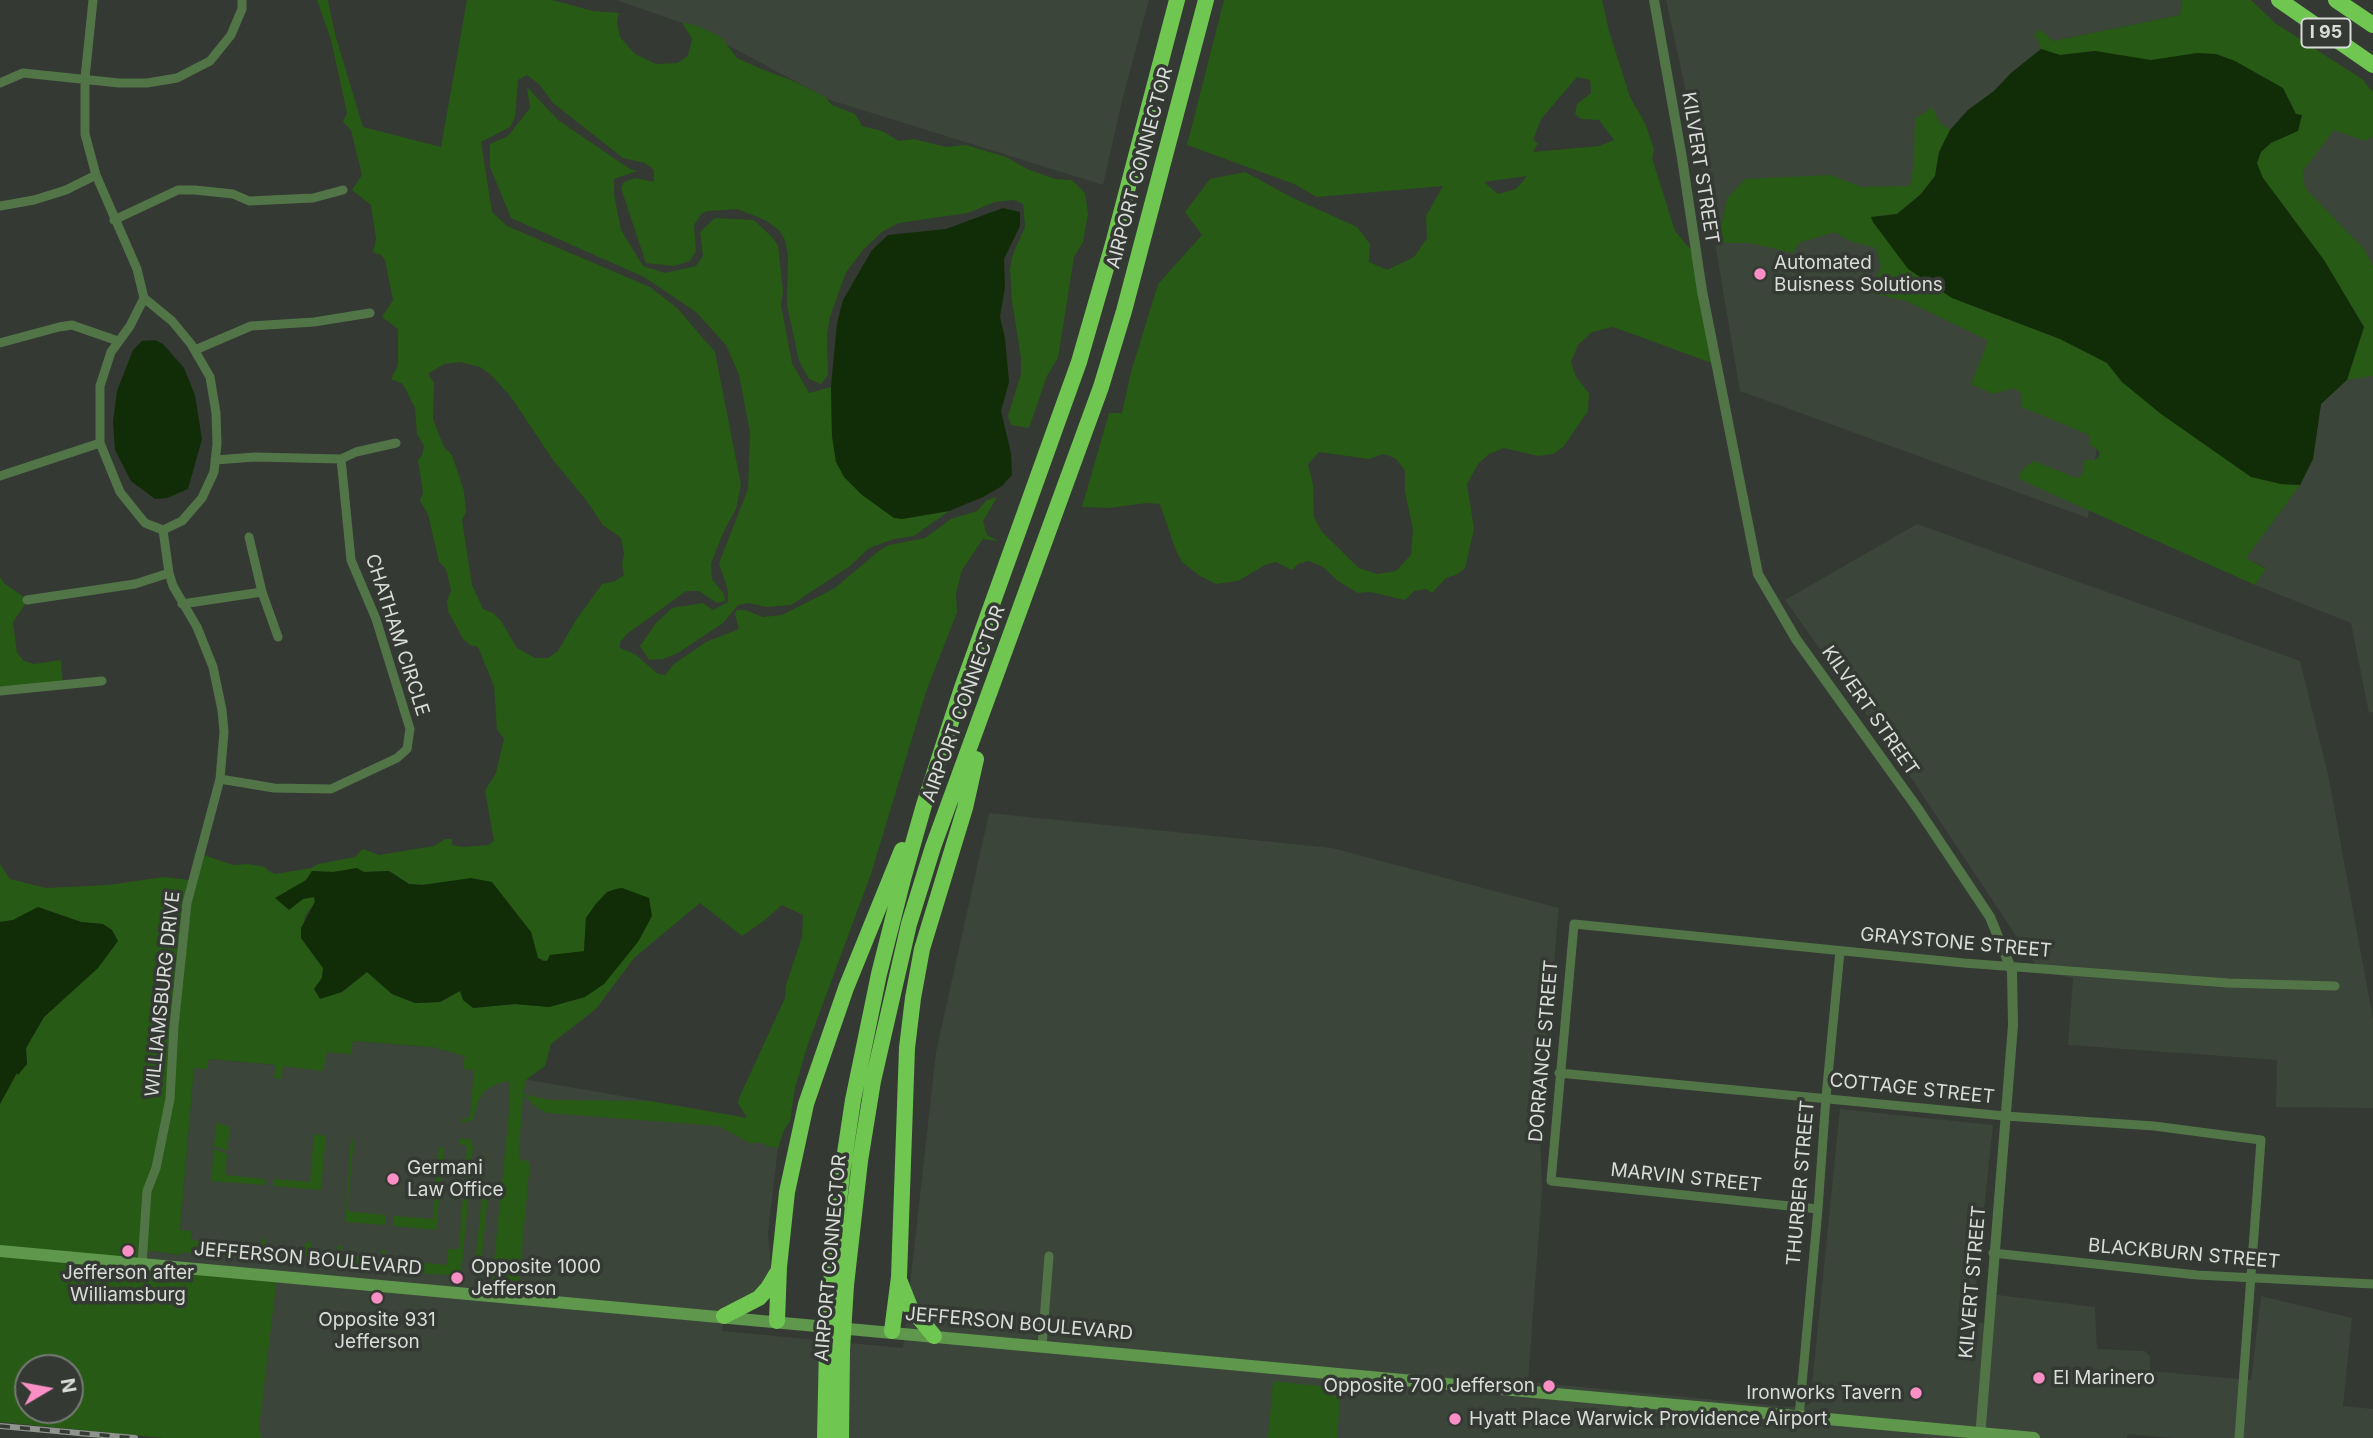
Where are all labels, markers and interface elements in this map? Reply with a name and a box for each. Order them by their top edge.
road number: I 95 [2302,18,2350,48]
street label: AIRPORT CONNECTOR [1102,65,1178,271]
street label: KILVERT STREET [1677,90,1723,246]
place label: Automated Buisness Solutions [1774,252,1943,296]
marker: Automated Buisness Solutions [1752,266,1768,282]
street label: CHATHAM CIRCLE [360,551,434,719]
street label: AIRPORT CONNECTOR [918,603,1010,805]
street label: KILVERT STREET [1817,642,1923,780]
street label: WILLIAMSBURG DRIVE [141,890,185,1098]
street label: GRAYSTONE STREET [1859,923,2053,963]
street label: DORRANCE STREET [1525,959,1563,1143]
street label: COTTAGE STREET [1828,1069,1996,1109]
street label: THURBER STREET [1782,1099,1820,1267]
street label: AIRPORT CONNECTOR [811,1154,851,1362]
place label: Germani Law Office [407,1157,504,1201]
street label: MARVIN STREET [1609,1159,1763,1197]
marker: Germani Law Office [385,1171,401,1187]
street label: KILVERT STREET [1955,1205,1991,1359]
street label: BLACKBURN STREET [2087,1234,2281,1274]
street label: JEFFERSON BOULEVARD [193,1238,423,1280]
marker: Jefferson after Williamsburg [120,1243,136,1259]
place label: Opposite 1000 Jefferson [471,1256,601,1300]
place label: Jefferson after Williamsburg [62,1262,194,1306]
marker: Opposite 1000 Jefferson [449,1270,465,1286]
marker: Opposite 931 Jefferson [369,1290,385,1306]
street label: JEFFERSON BOULEVARD [904,1303,1134,1345]
place label: Opposite 931 Jefferson [318,1309,436,1353]
north arrow [14,1354,84,1424]
place label: El Marinero [2053,1367,2155,1389]
marker: El Marinero [2031,1370,2047,1386]
place label: Opposite 700 Jefferson [1323,1375,1535,1397]
text: N [56,1376,81,1395]
marker: Opposite 700 Jefferson [1541,1378,1557,1394]
place label: Ironworks Tavern [1746,1382,1902,1404]
marker: Ironworks Tavern [1908,1385,1924,1401]
place label: Hyatt Place Warwick Providence Airport [1469,1408,1827,1430]
marker: Hyatt Place Warwick Providence Airport [1447,1411,1463,1427]

